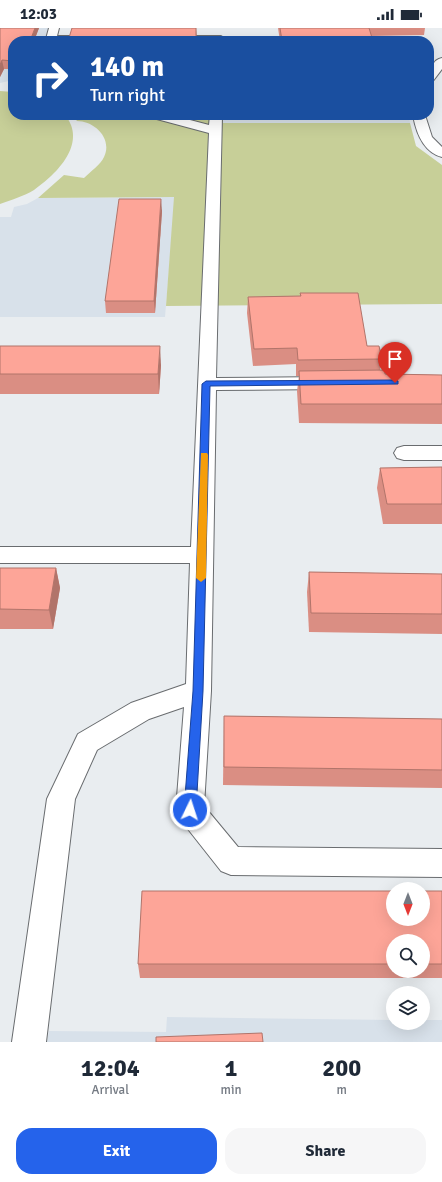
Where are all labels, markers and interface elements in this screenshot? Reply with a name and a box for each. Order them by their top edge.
text: 12:03 [20,5,57,23]
text: 140 m [90,50,164,84]
icon: right [24,52,76,104]
text: Turn right [90,84,165,106]
pin [378,342,412,383]
icon: arrive [384,348,406,370]
position arrow [169,789,211,831]
north arrow [386,882,430,926]
map controls [386,882,430,1030]
button: search [386,934,430,978]
button: layers [386,986,430,1030]
text: 12:04 [81,1053,140,1083]
text: 1 [225,1053,237,1083]
text: 200 [322,1053,361,1083]
text: Arrival [92,1082,129,1098]
text: min [221,1082,242,1098]
text: m [337,1082,347,1098]
button: Exit [16,1128,217,1174]
button: Share [225,1128,426,1174]

